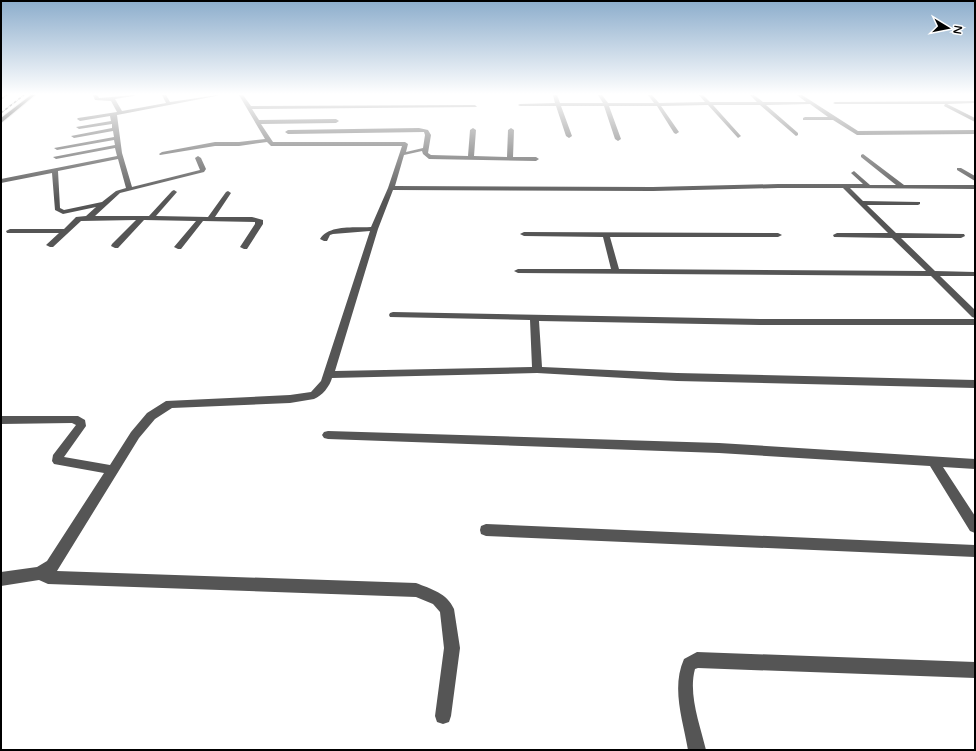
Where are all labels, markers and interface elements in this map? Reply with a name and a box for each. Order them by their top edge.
north arrow [928,8,968,48]
text: N [950,24,965,35]

